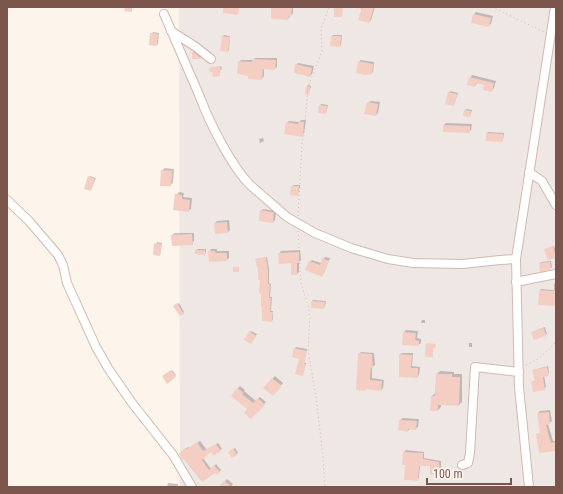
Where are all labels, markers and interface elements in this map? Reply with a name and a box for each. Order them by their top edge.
scale bar [427,460,511,486]
text: 100 m [433,467,463,481]

